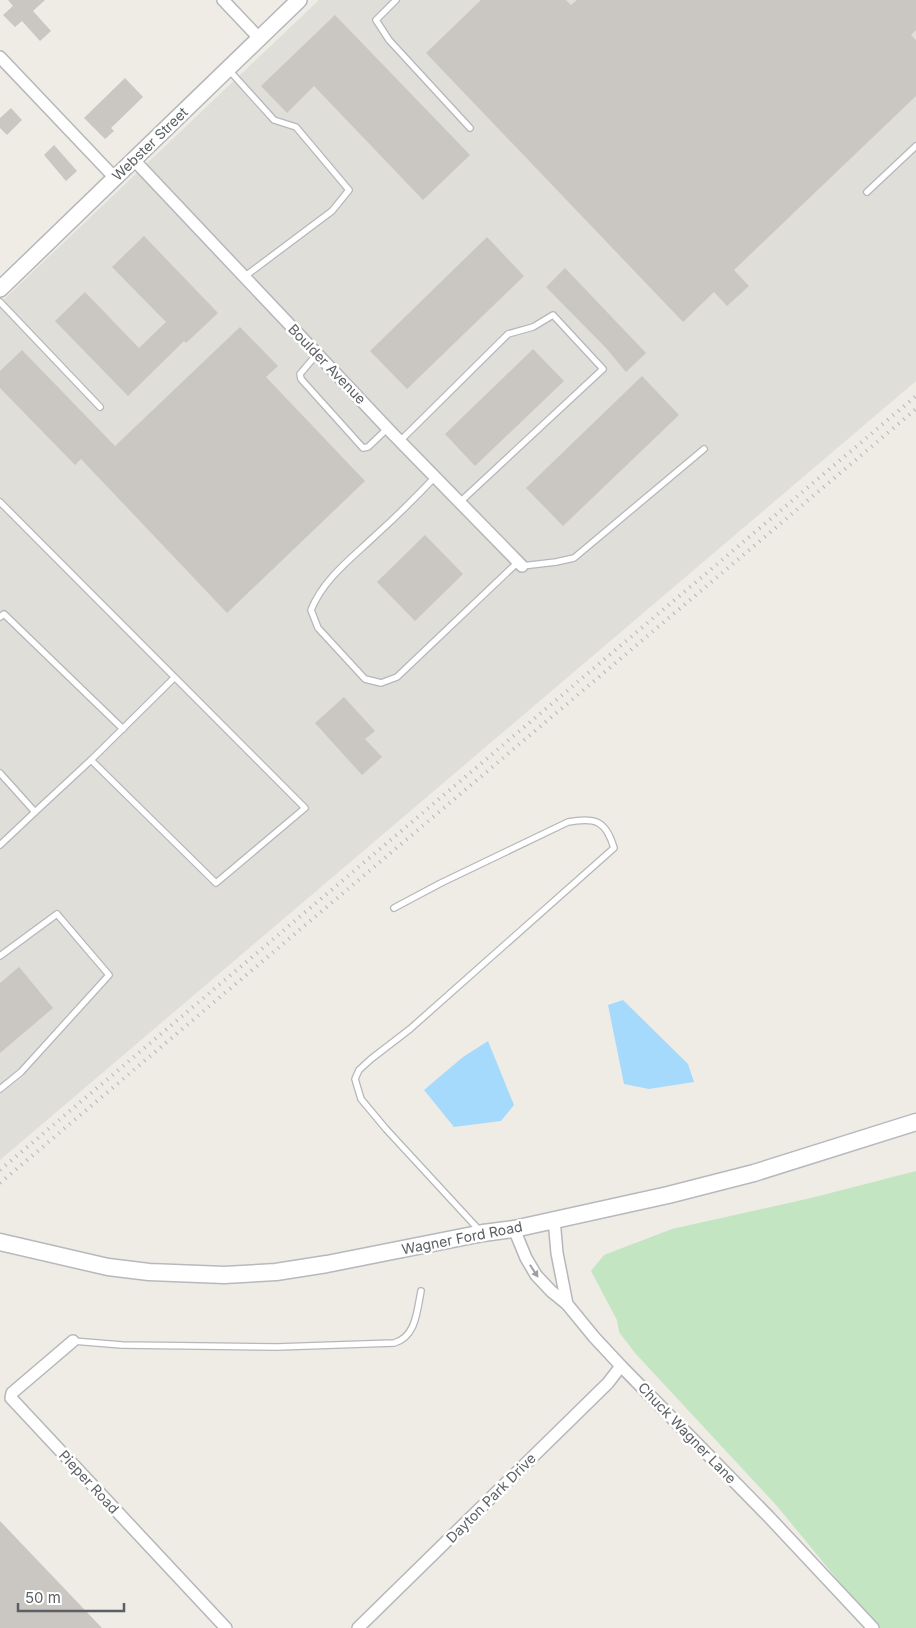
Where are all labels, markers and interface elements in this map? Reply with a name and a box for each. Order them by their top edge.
street label: Webster Street [108,103,191,184]
street label: Boulder Avenue [285,320,370,407]
street label: Wagner Ford Road [400,1217,524,1258]
one-way arrow [529,1264,539,1278]
street label: Chuck Wagner Lane [635,1379,740,1487]
street label: Pieper Road [56,1447,123,1517]
street label: Dayton Park Drive [442,1449,539,1546]
scale bar [18,1580,124,1612]
text: 50 m [25,1588,61,1607]

